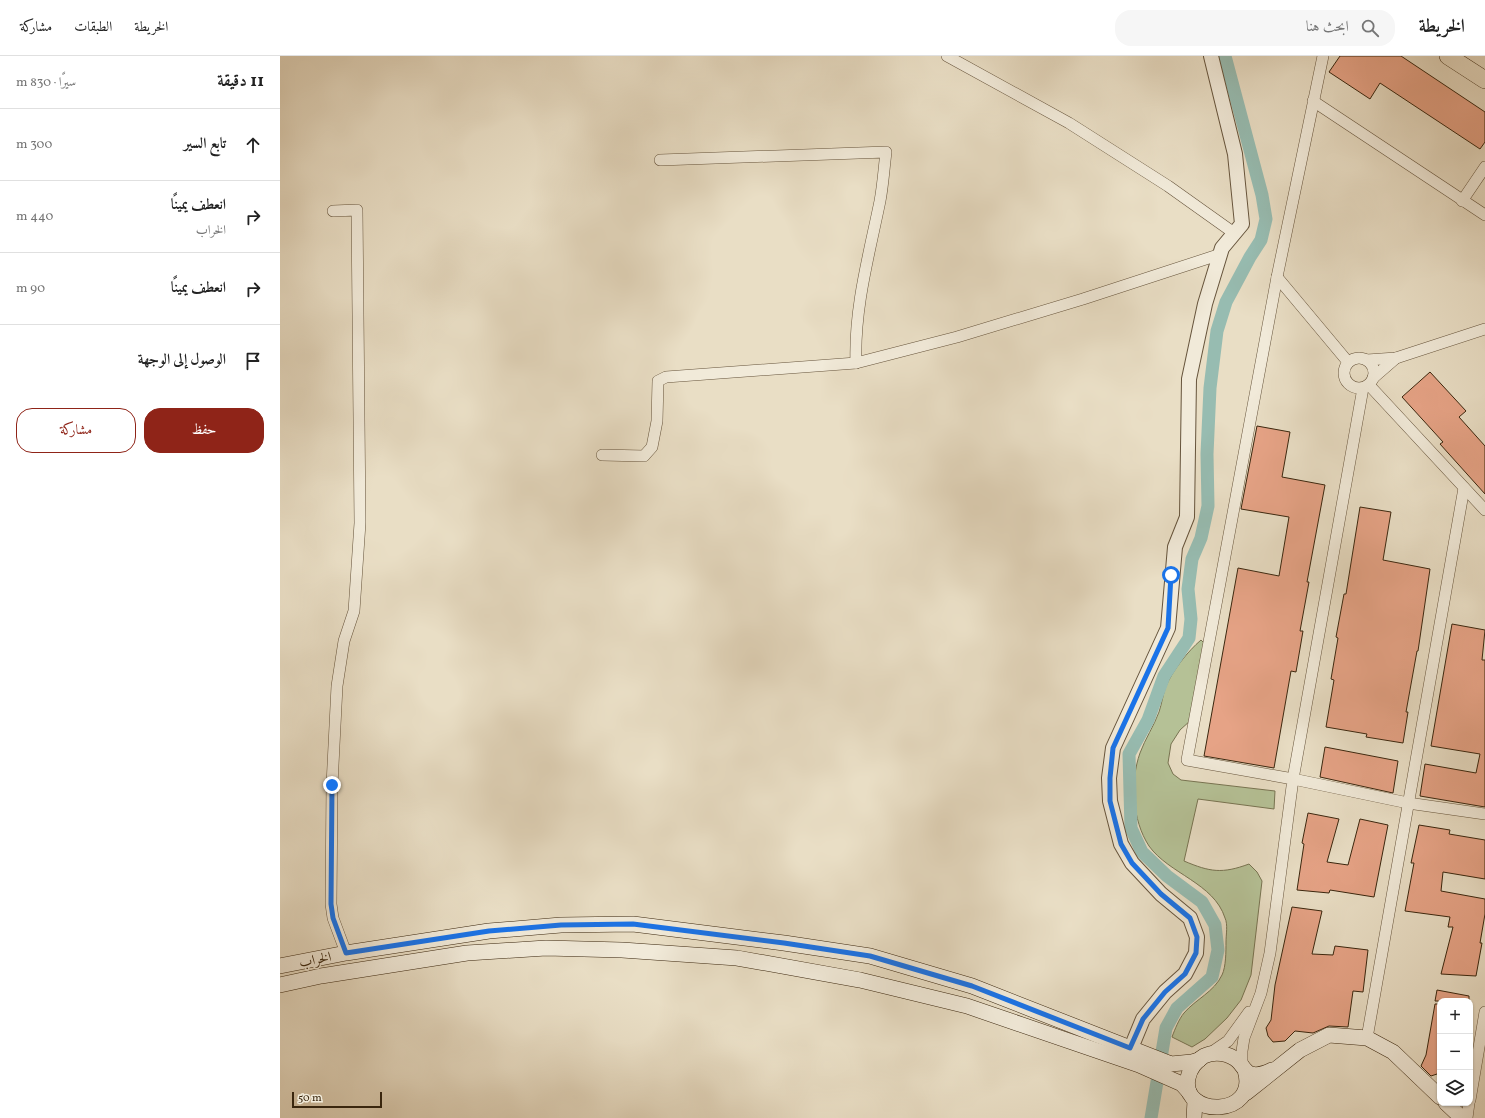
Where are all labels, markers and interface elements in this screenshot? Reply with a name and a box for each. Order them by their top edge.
search box [1115,10,1395,46]
text: الخريطة [1419,14,1465,40]
text: ابحث هنا [1306,17,1349,38]
icon: search [1359,17,1381,39]
text: مشاركة [20,18,52,37]
text: الطبقات [74,18,112,37]
text: الخريطة [134,18,168,37]
text: 11 دقيقة [217,70,264,93]
text: سيرًا · 830 m [16,74,76,92]
text: تابع السير [184,134,226,155]
icon: ahead [242,134,264,156]
text: 300 m [16,136,52,154]
text: انعطف يمينًا [171,195,226,216]
icon: right [242,206,264,228]
text: 440 m [16,208,53,226]
text: الخراب [196,222,226,240]
text: انعطف يمينًا [171,278,226,299]
icon: right [242,278,264,300]
text: 90 m [16,280,45,298]
text: الوصول إلى الوجهة [138,350,226,371]
icon: arrive [242,350,264,372]
button: مشاركة [16,408,136,453]
button: حفظ [144,408,264,453]
route start [1162,566,1180,584]
route end [323,776,341,794]
street label: الخراب [297,948,333,973]
map controls [1437,998,1473,1106]
button: + [1437,998,1473,1034]
button: − [1437,1034,1473,1070]
button: layers [1437,1070,1473,1106]
scale bar [292,1090,382,1109]
text: 50 m [298,1091,322,1106]

